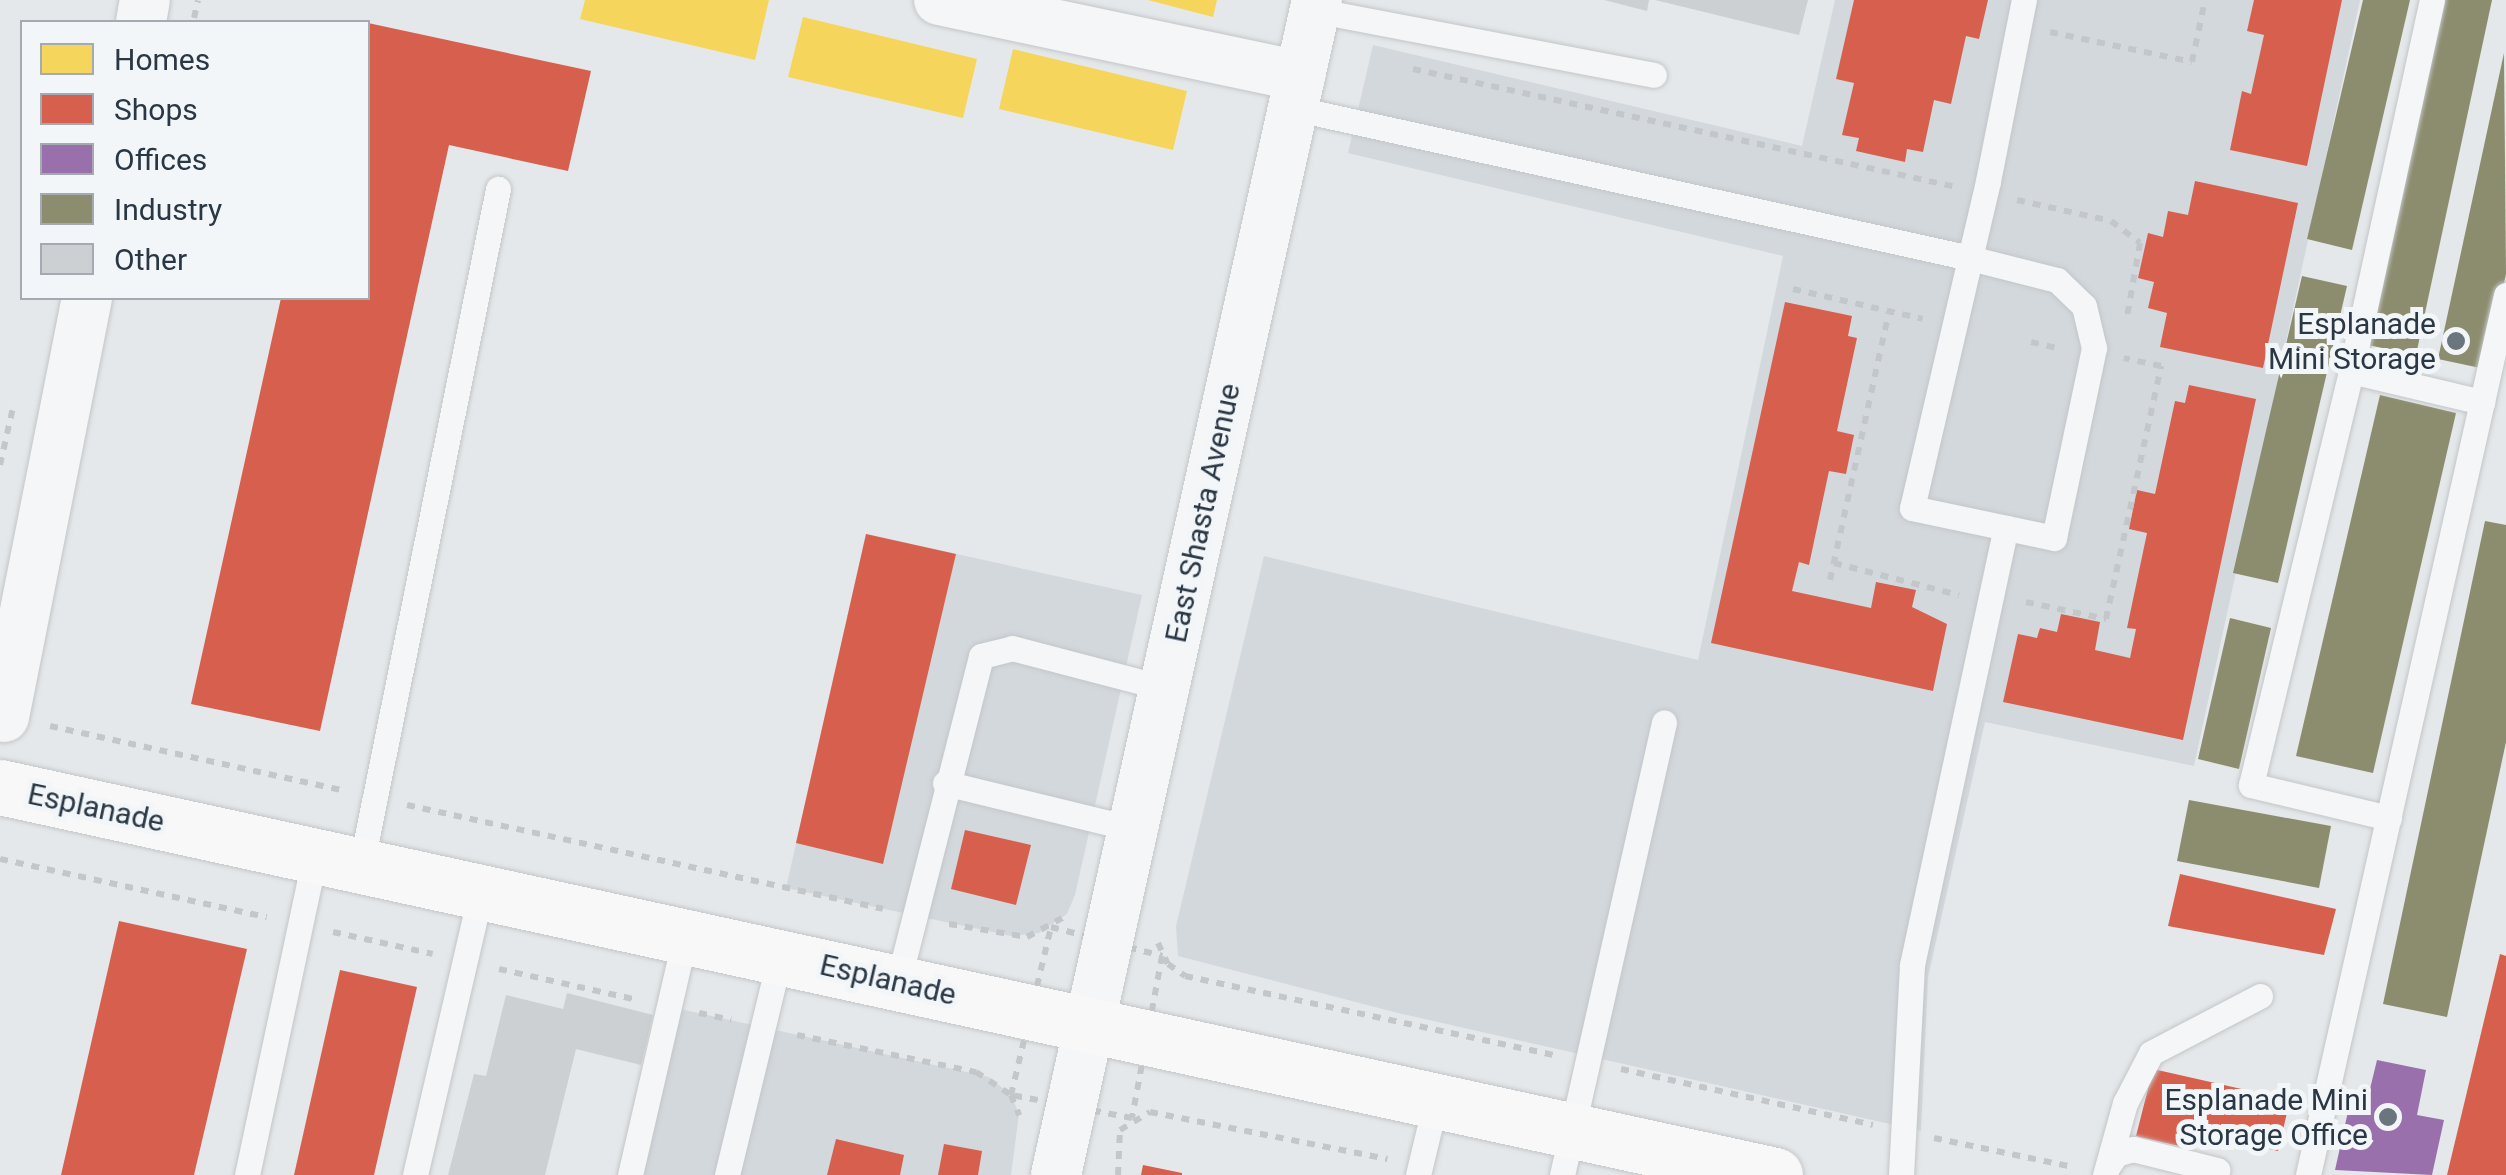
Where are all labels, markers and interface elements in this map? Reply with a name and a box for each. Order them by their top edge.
legend [20,20,370,300]
text: Homes [114,42,210,77]
text: Shops [114,92,198,127]
text: Offices [114,142,207,177]
text: Industry [114,192,222,227]
text: Other [114,242,187,277]
place label: Esplanade Mini Storage [2268,306,2436,376]
marker: Esplanade Mini Storage [2445,330,2467,352]
street label: East Shasta Avenue [1158,380,1248,646]
street label: Esplanade [24,776,168,840]
street label: Esplanade [816,947,960,1013]
place label: Esplanade Mini Storage Office [2165,1082,2368,1152]
marker: Esplanade Mini Storage Office [2377,1106,2399,1128]

